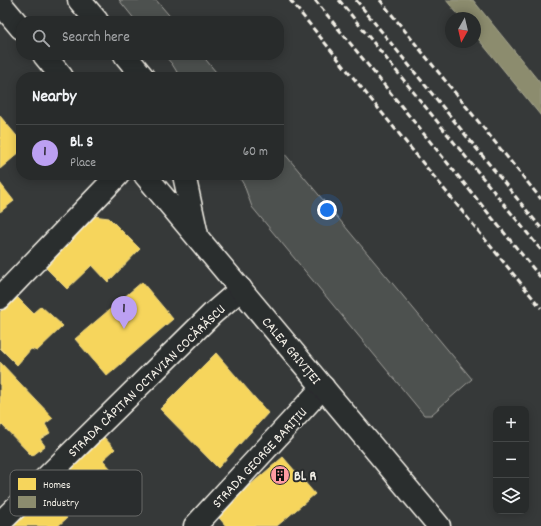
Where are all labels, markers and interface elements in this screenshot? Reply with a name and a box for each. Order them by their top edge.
north arrow [445,12,481,48]
search box [16,16,284,60]
icon: search [30,27,52,49]
text: Search here [62,27,130,49]
text: Nearby [32,86,76,110]
text: Bl. S [70,132,93,154]
text: 1 [44,143,46,162]
text: 60 m [243,143,268,162]
text: Place [70,154,96,173]
your location [317,200,337,220]
pin: 1 [111,296,137,329]
street label: STRADA CĂPITAN OCTAVIAN COCĂRĂSCU [64,300,231,462]
street label: CALEA GRIVIȚEI [256,313,325,390]
street label: STRADA GEORGE BARIȚIU [208,403,313,513]
map controls [493,406,529,514]
button: + [493,406,529,442]
button: − [493,442,529,478]
building icon: Bl. R [269,464,291,486]
place label: Bl. R [294,467,316,487]
legend [10,470,142,516]
text: Homes [43,478,71,494]
button: layers [493,478,529,514]
text: Industry [43,496,79,512]

